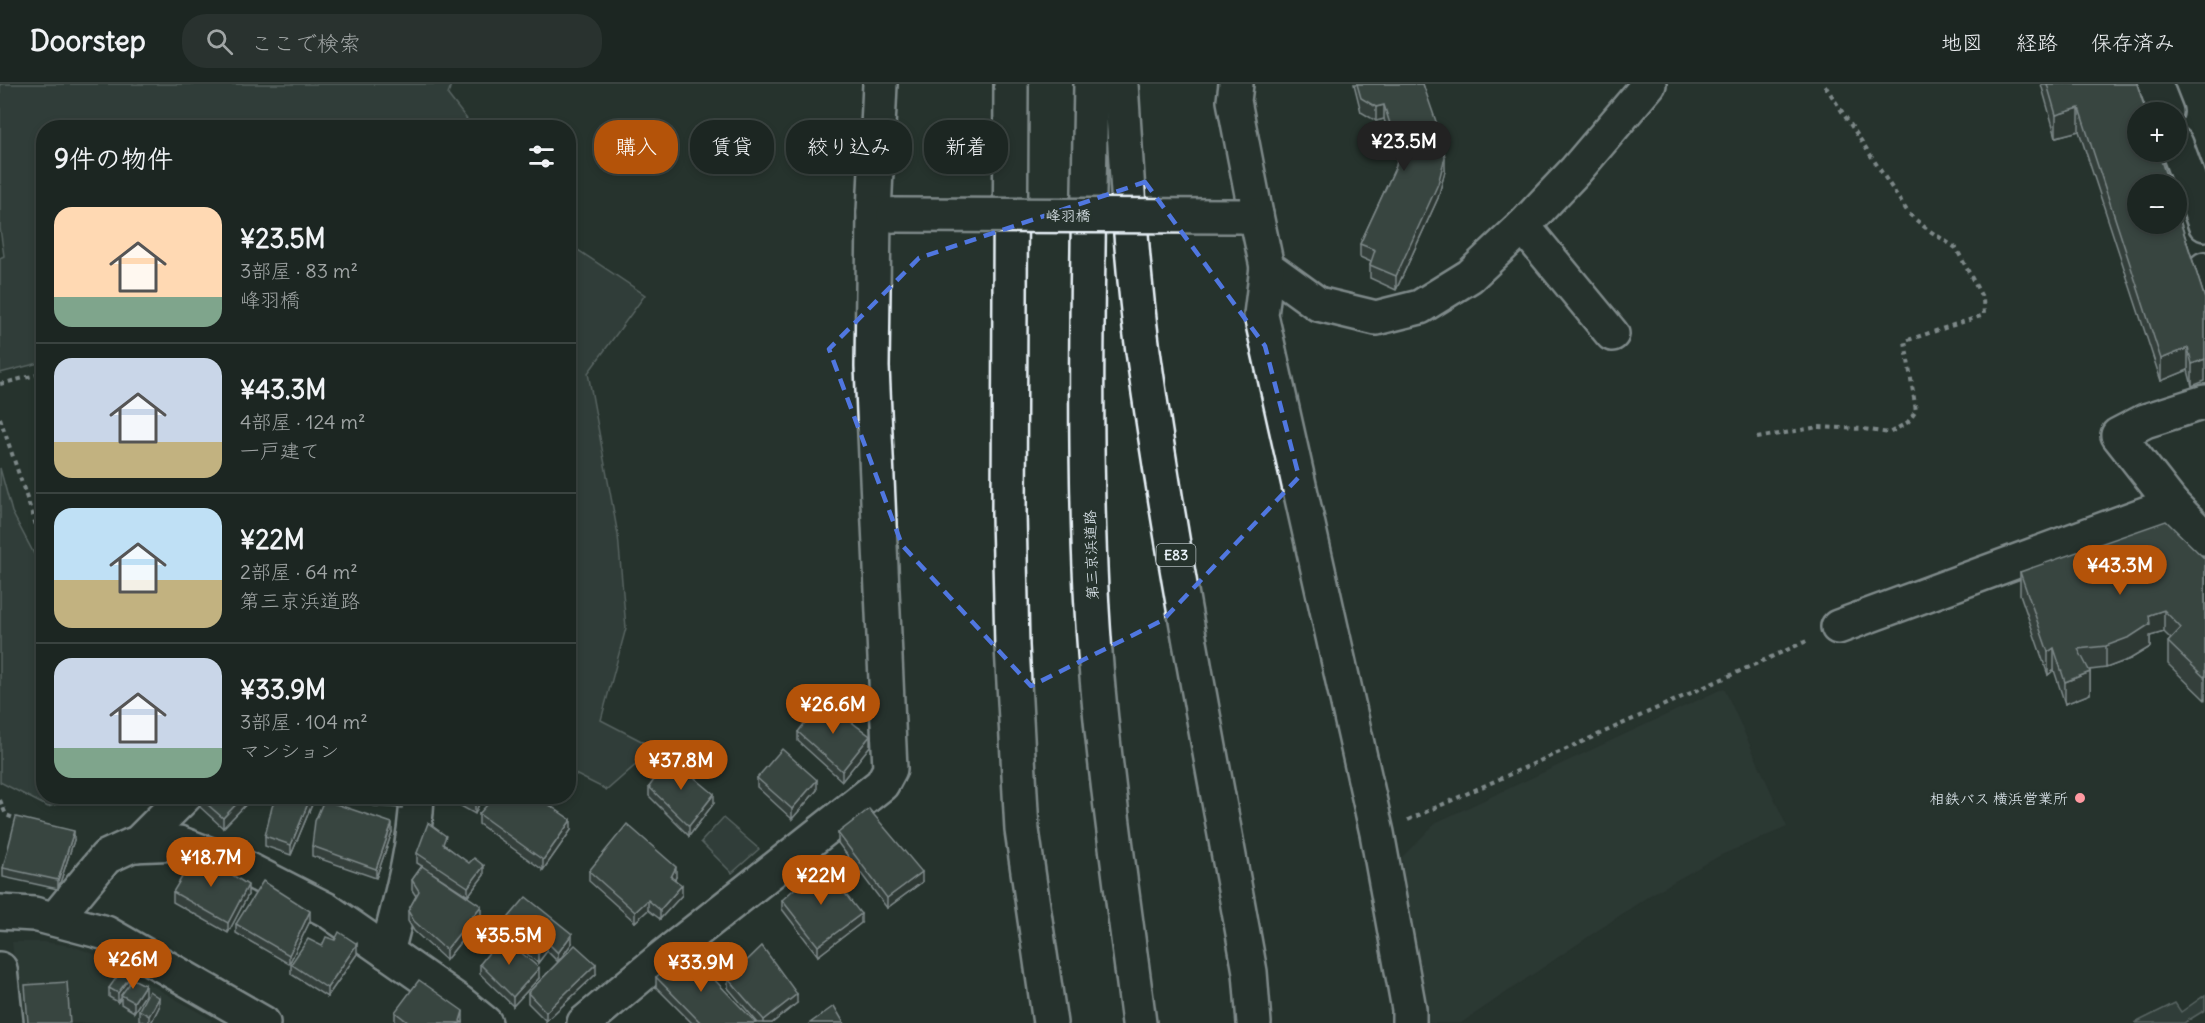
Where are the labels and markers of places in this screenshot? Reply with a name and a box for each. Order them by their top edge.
pin: ¥23.5M [1355,121,1453,172]
pin: ¥43.3M [2071,545,2169,596]
pin: ¥26.6M [784,684,882,735]
pin: ¥37.8M [632,740,730,791]
place label: 相鉄バス 横浜営業所 [1929,789,2068,808]
marker: 相鉄バス 横浜営業所 [2073,791,2087,805]
pin: ¥18.7M [162,837,260,888]
pin: ¥22M [785,855,857,906]
pin: ¥35.5M [460,915,558,966]
pin: ¥26M [97,939,169,990]
pin: ¥33.9M [652,942,750,993]

